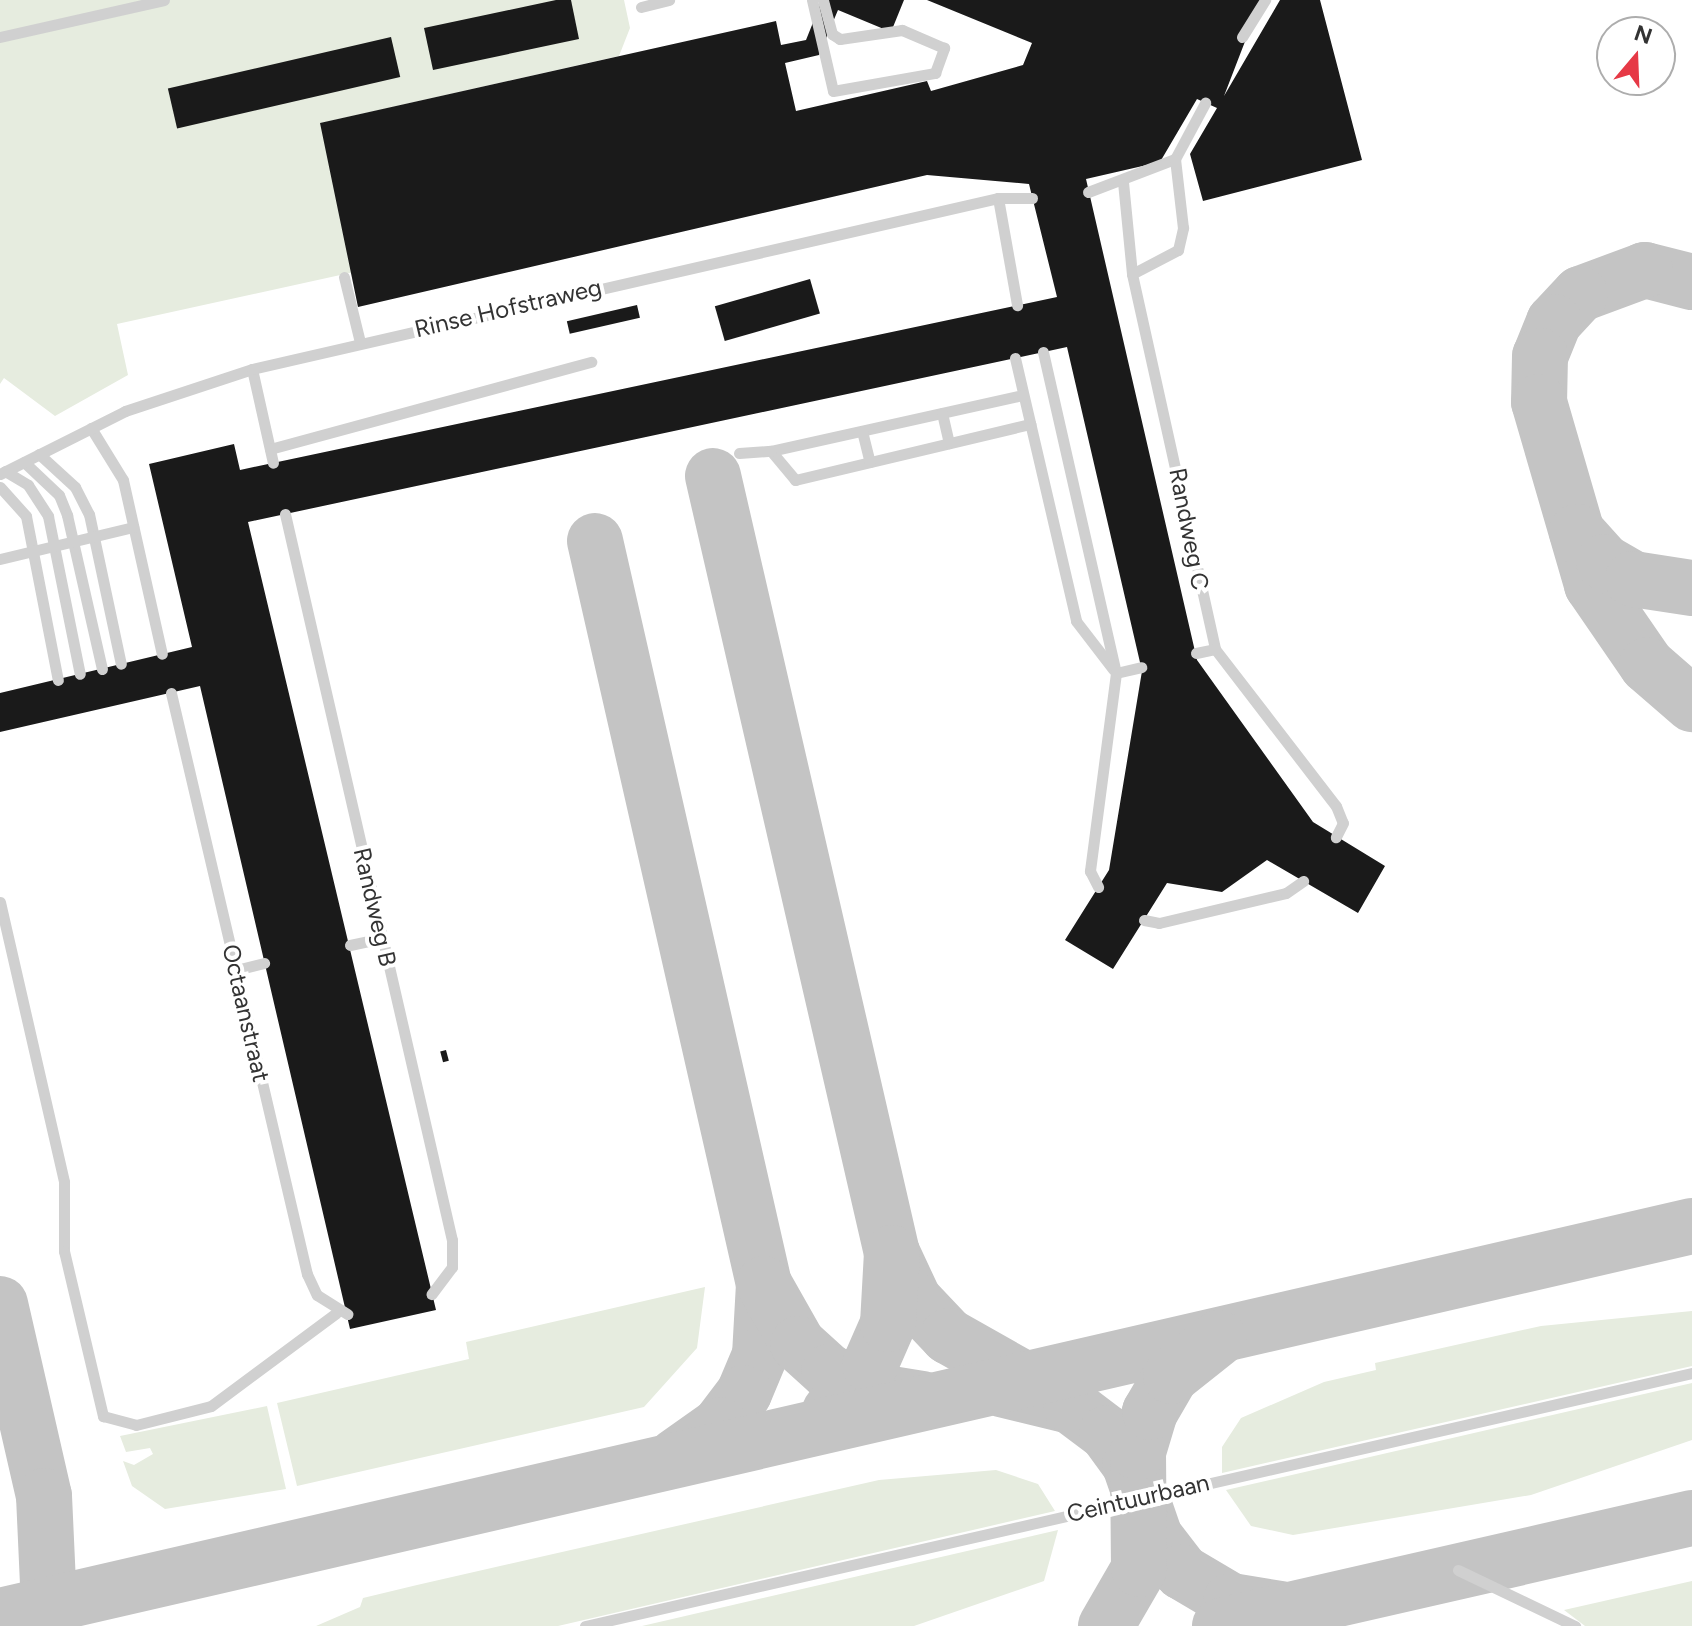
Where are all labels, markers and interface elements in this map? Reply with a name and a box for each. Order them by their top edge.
north arrow [1596,16,1676,96]
text: N [1631,19,1656,50]
street label: Rinse Hofstraweg [412,272,604,344]
street label: Randweg C [1163,466,1215,592]
street label: Randweg B [347,845,403,969]
street label: Octaanstraat [216,941,276,1085]
street label: Ceintuurbaan [1064,1468,1212,1528]

